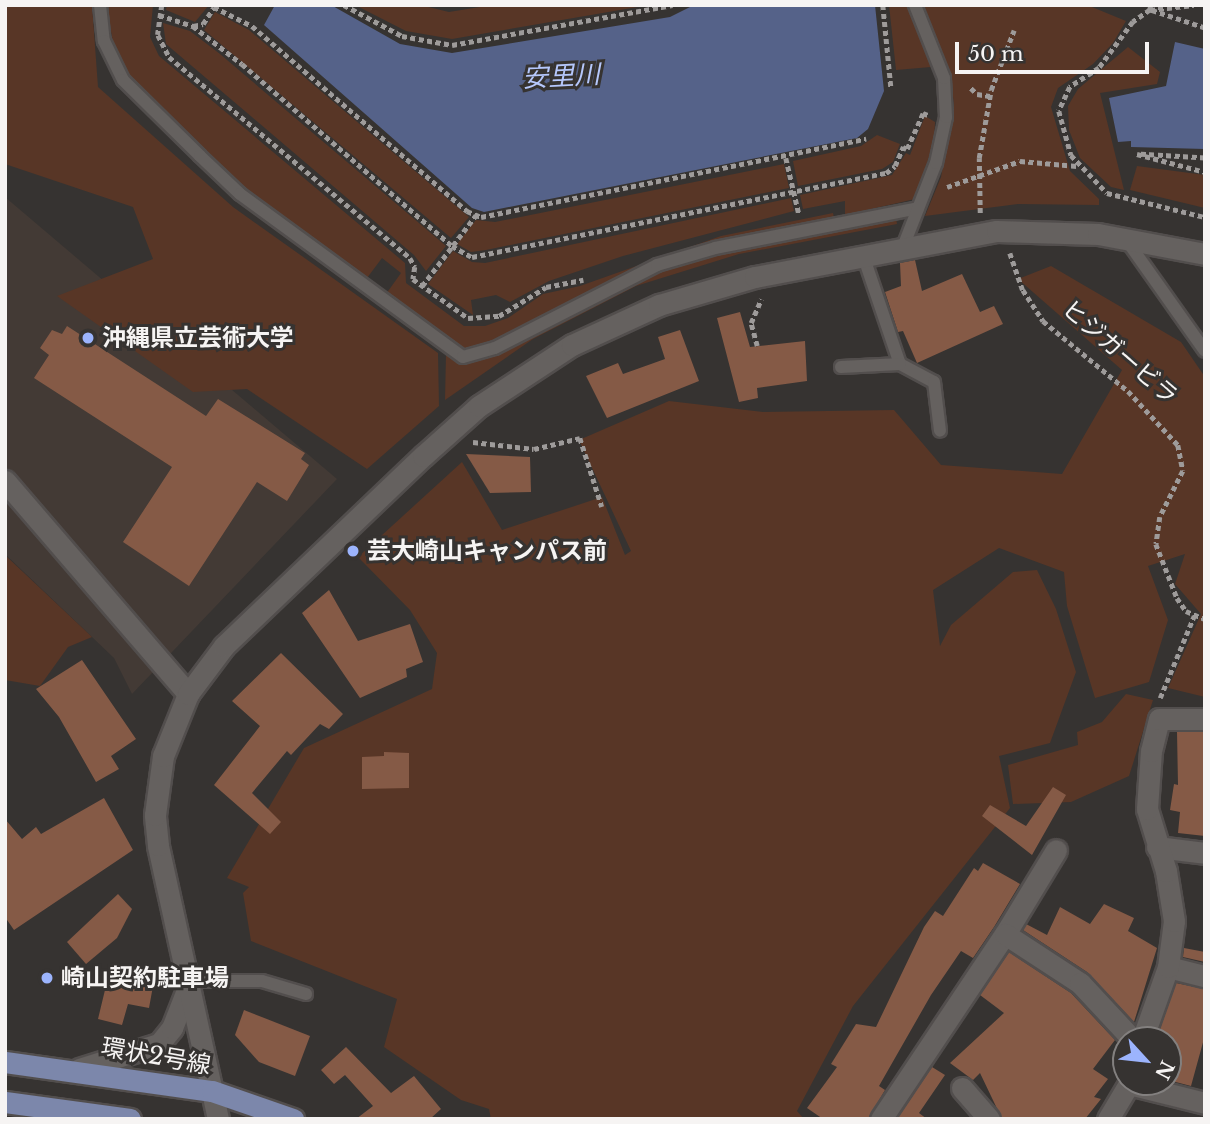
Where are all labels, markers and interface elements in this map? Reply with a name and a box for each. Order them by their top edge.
scale bar [958,28,1152,72]
text: 50 m [968,41,1023,67]
water label: 安里川 [521,59,601,95]
street label: ヒジガービラ [1056,294,1184,410]
place label: 沖縄県立芸術大学 [102,324,294,352]
marker: 沖縄県立芸術大学 [80,330,96,346]
place label: 芸大崎山キャンパス前 [367,537,607,565]
marker: 芸大崎山キャンパス前 [345,543,361,559]
place label: 崎山契約駐車場 [61,964,229,992]
marker: 崎山契約駐車場 [39,970,55,986]
north arrow [1112,1026,1182,1096]
street label: 環状2号線 [99,1032,213,1080]
text: N [1150,1057,1179,1083]

